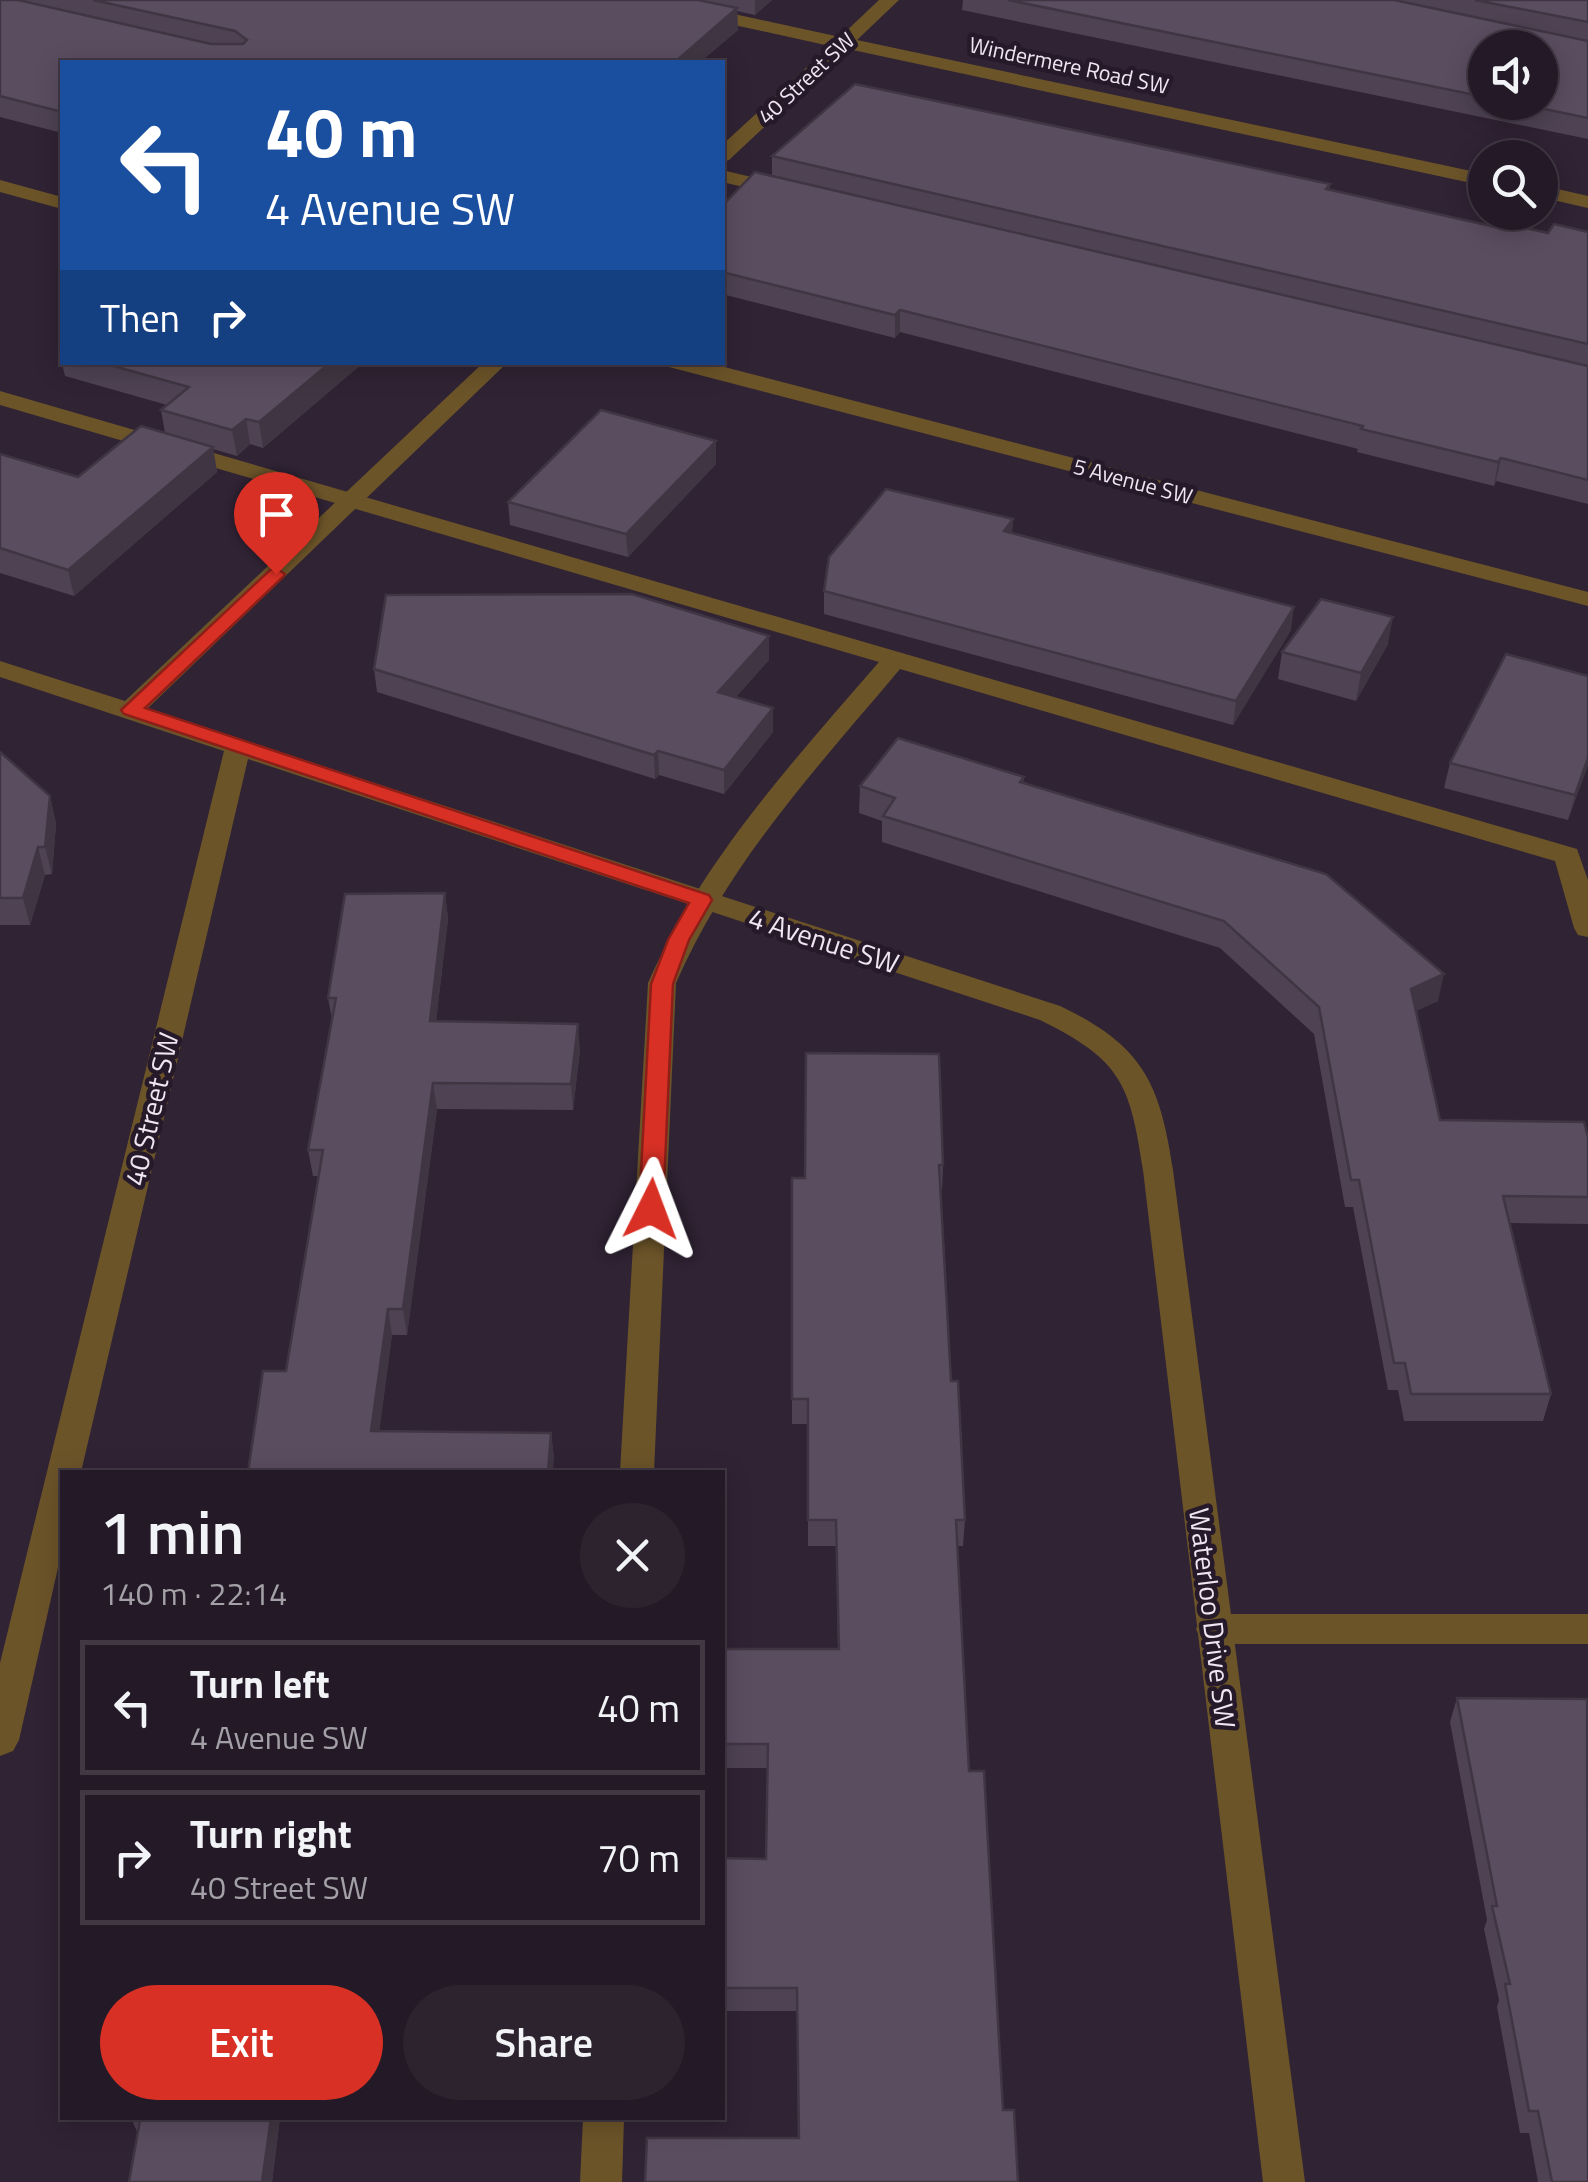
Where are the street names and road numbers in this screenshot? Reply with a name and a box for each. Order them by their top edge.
street label: 40 Street SW [750,24,862,132]
street label: Windermere Road SW [966,27,1172,103]
street label: 5 Avenue SW [1070,449,1196,513]
street label: 4 Avenue SW [743,896,905,984]
street label: 40 Street SW [113,1028,189,1190]
street label: Waterloo Drive SW [1178,1505,1248,1731]

